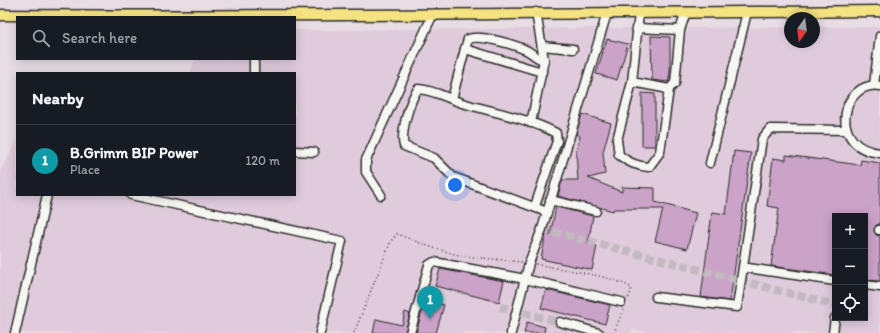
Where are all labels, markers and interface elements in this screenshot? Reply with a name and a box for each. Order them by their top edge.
north arrow [784,12,820,48]
search box [16,16,296,60]
icon: search [30,27,52,49]
text: Search here [62,29,137,47]
text: Nearby [32,88,84,108]
text: B.Grimm BIP Power [70,144,198,162]
text: 1 [42,153,48,168]
text: 120 m [245,153,280,168]
text: Place [70,162,100,177]
your location [445,175,465,195]
map controls [832,213,868,321]
button: + [832,213,868,249]
button: − [832,249,868,285]
button: locate [832,285,868,321]
pin: 1 [417,286,443,319]

